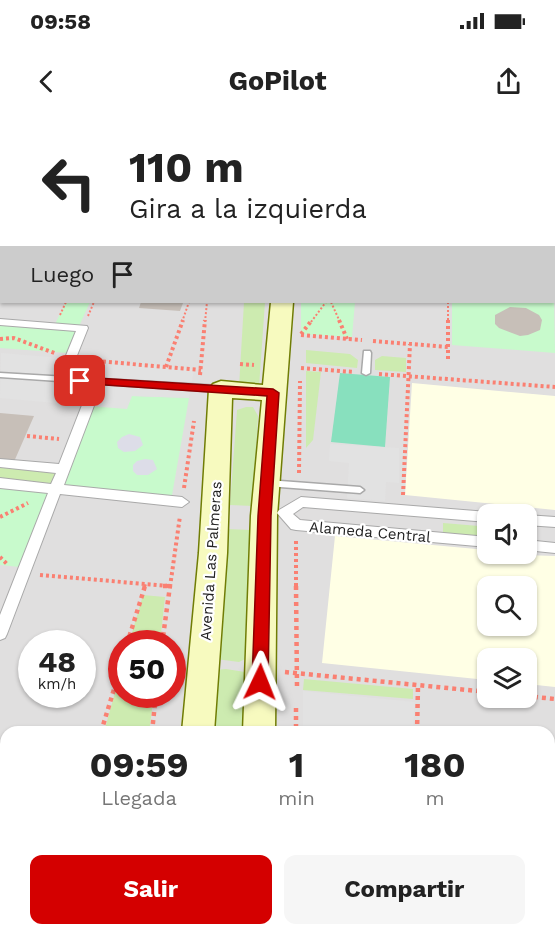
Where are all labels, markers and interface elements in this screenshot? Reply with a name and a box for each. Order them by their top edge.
text: 09:58 [30,9,91,34]
icon: back [30,65,63,98]
text: GoPilot [228,65,327,97]
icon: share [492,65,525,98]
text: 110 m [129,143,244,192]
icon: left [30,144,108,222]
text: Gira a la izquierda [129,193,367,225]
icon: arrive [106,258,139,291]
text: Luego [30,262,94,287]
pin [54,355,105,406]
icon: arrive [63,364,96,397]
street label: Avenida Las Palmeras [196,481,226,641]
map controls [477,504,537,708]
button: sound [477,504,537,564]
street label: Alameda Central [308,518,432,546]
button: search [477,576,537,636]
speed limit sign: 50 [108,630,186,708]
text: 48 [38,644,76,679]
button: layers [477,648,537,708]
position arrow [228,650,292,714]
text: km/h [38,675,76,693]
text: 09:59 [89,744,189,786]
text: 1 [289,744,304,786]
text: 180 [404,744,466,786]
text: Llegada [101,786,177,810]
text: min [278,786,315,810]
text: m [425,786,444,810]
button: Salir [30,855,272,924]
button: Compartir [284,855,525,924]

